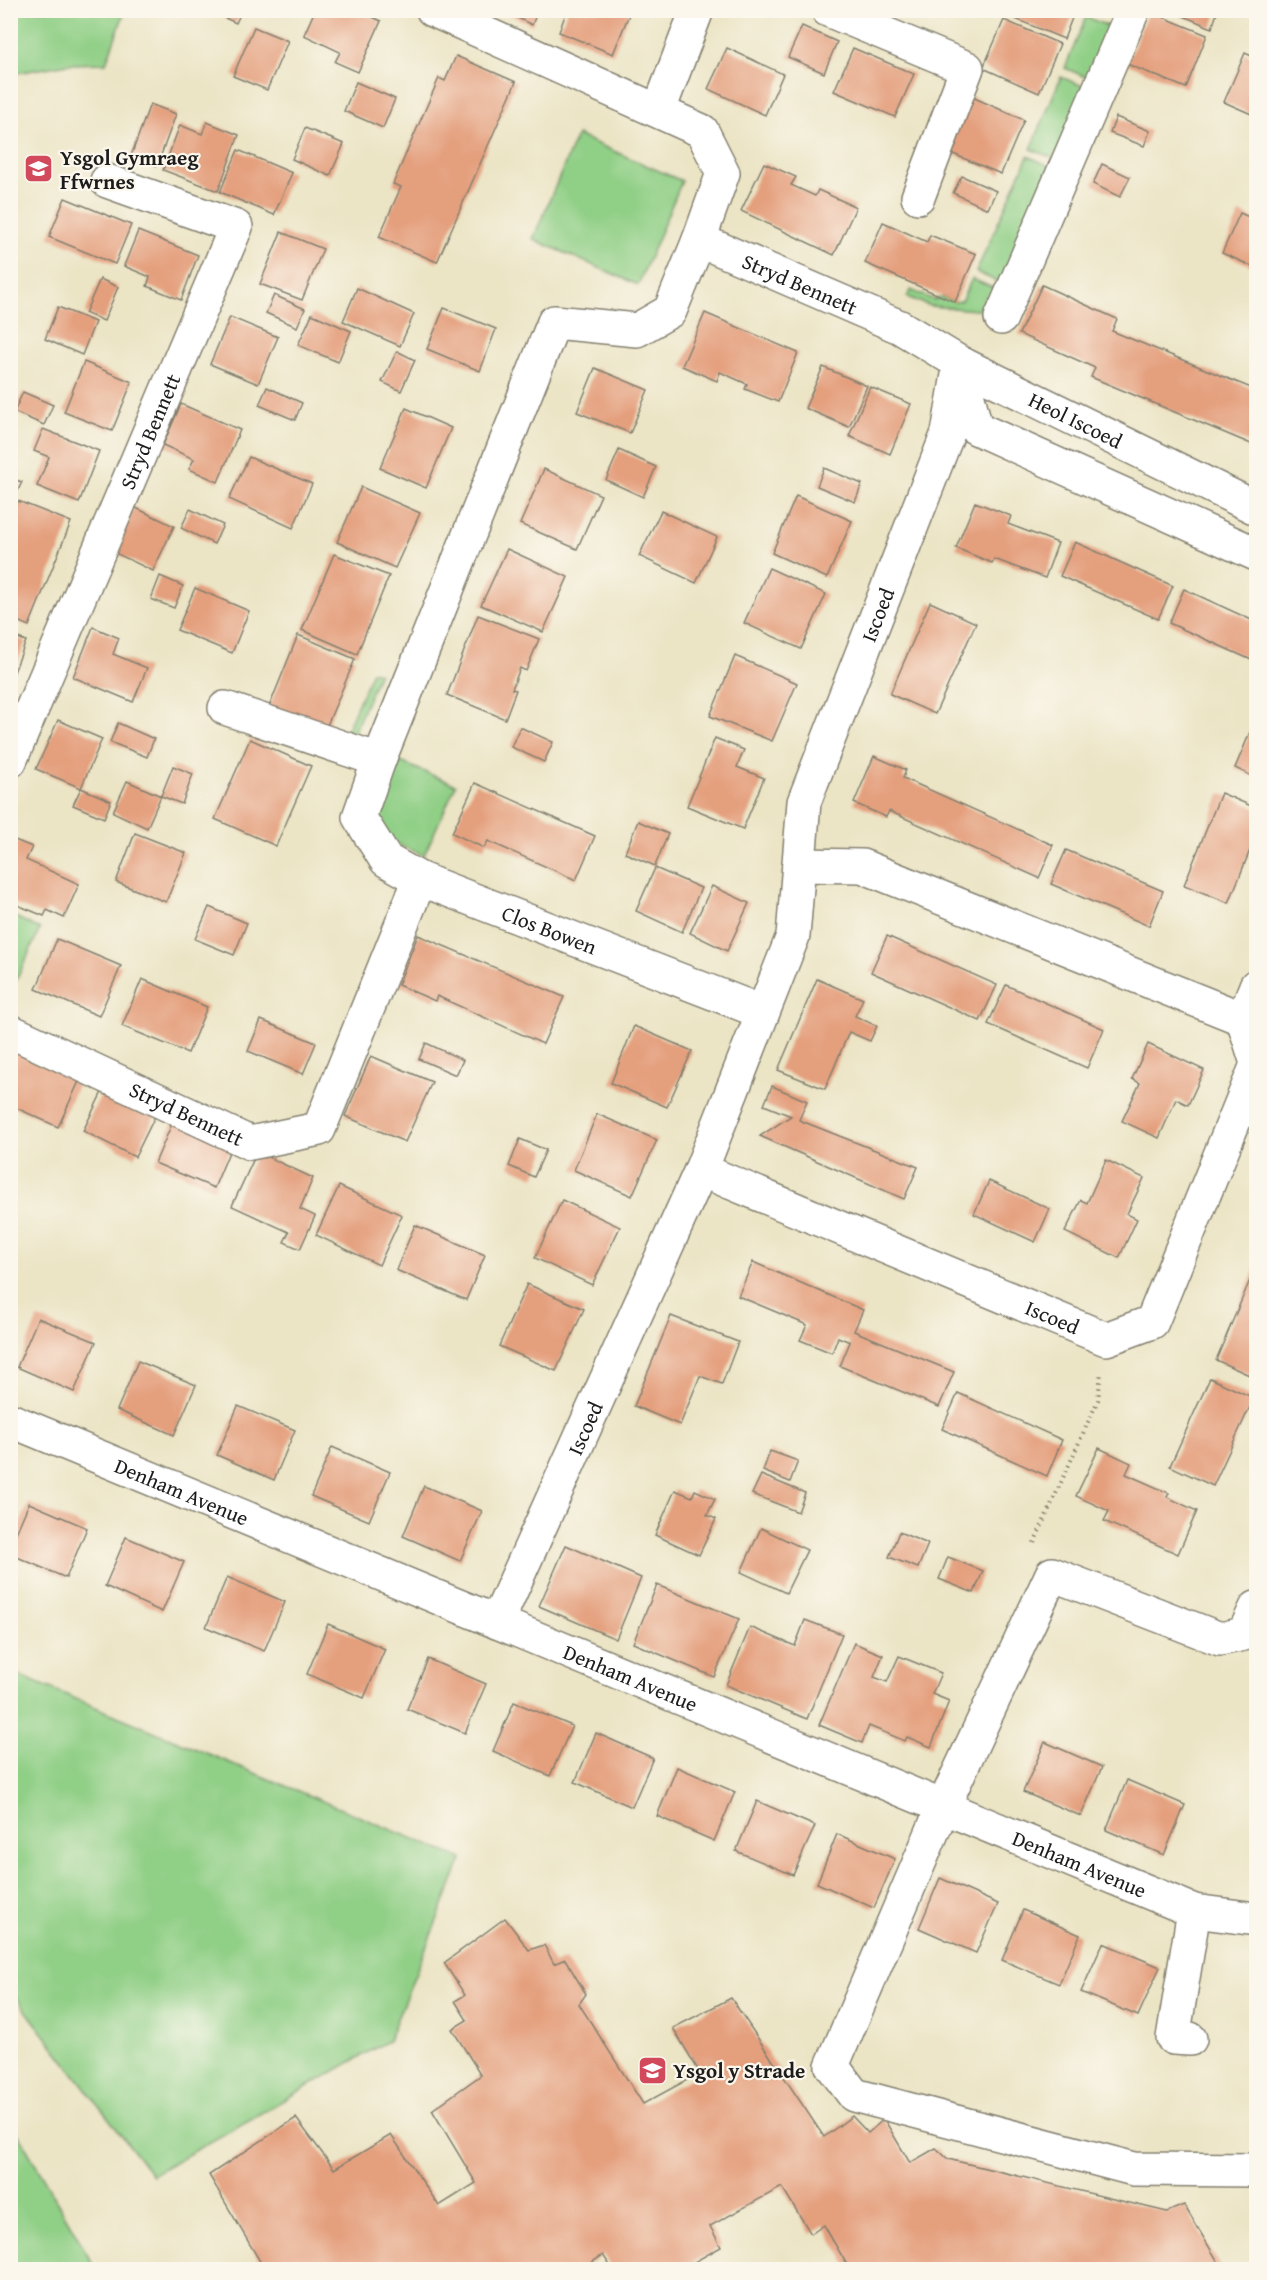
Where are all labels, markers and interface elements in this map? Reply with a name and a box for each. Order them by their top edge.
place label: Ysgol Gymraeg Ffwrnes [60,142,199,197]
school or university icon: Ysgol Gymraeg Ffwrnes [23,153,55,185]
street label: Stryd Bennett [737,245,863,323]
street label: Stryd Bennett [111,368,188,494]
street label: Heol Iscoed [1024,384,1129,456]
street label: Iscoed [853,582,902,646]
street label: Clos Bowen [498,897,602,962]
street label: Stryd Bennett [125,1073,249,1154]
street label: Iscoed [1021,1292,1085,1342]
street label: Iscoed [559,1395,611,1460]
street label: Denham Avenue [110,1450,254,1533]
street label: Denham Avenue [559,1636,703,1719]
street label: Denham Avenue [1008,1822,1152,1905]
school or university icon: Ysgol y Strade [636,2054,668,2086]
place label: Ysgol y Strade [673,2055,805,2086]

